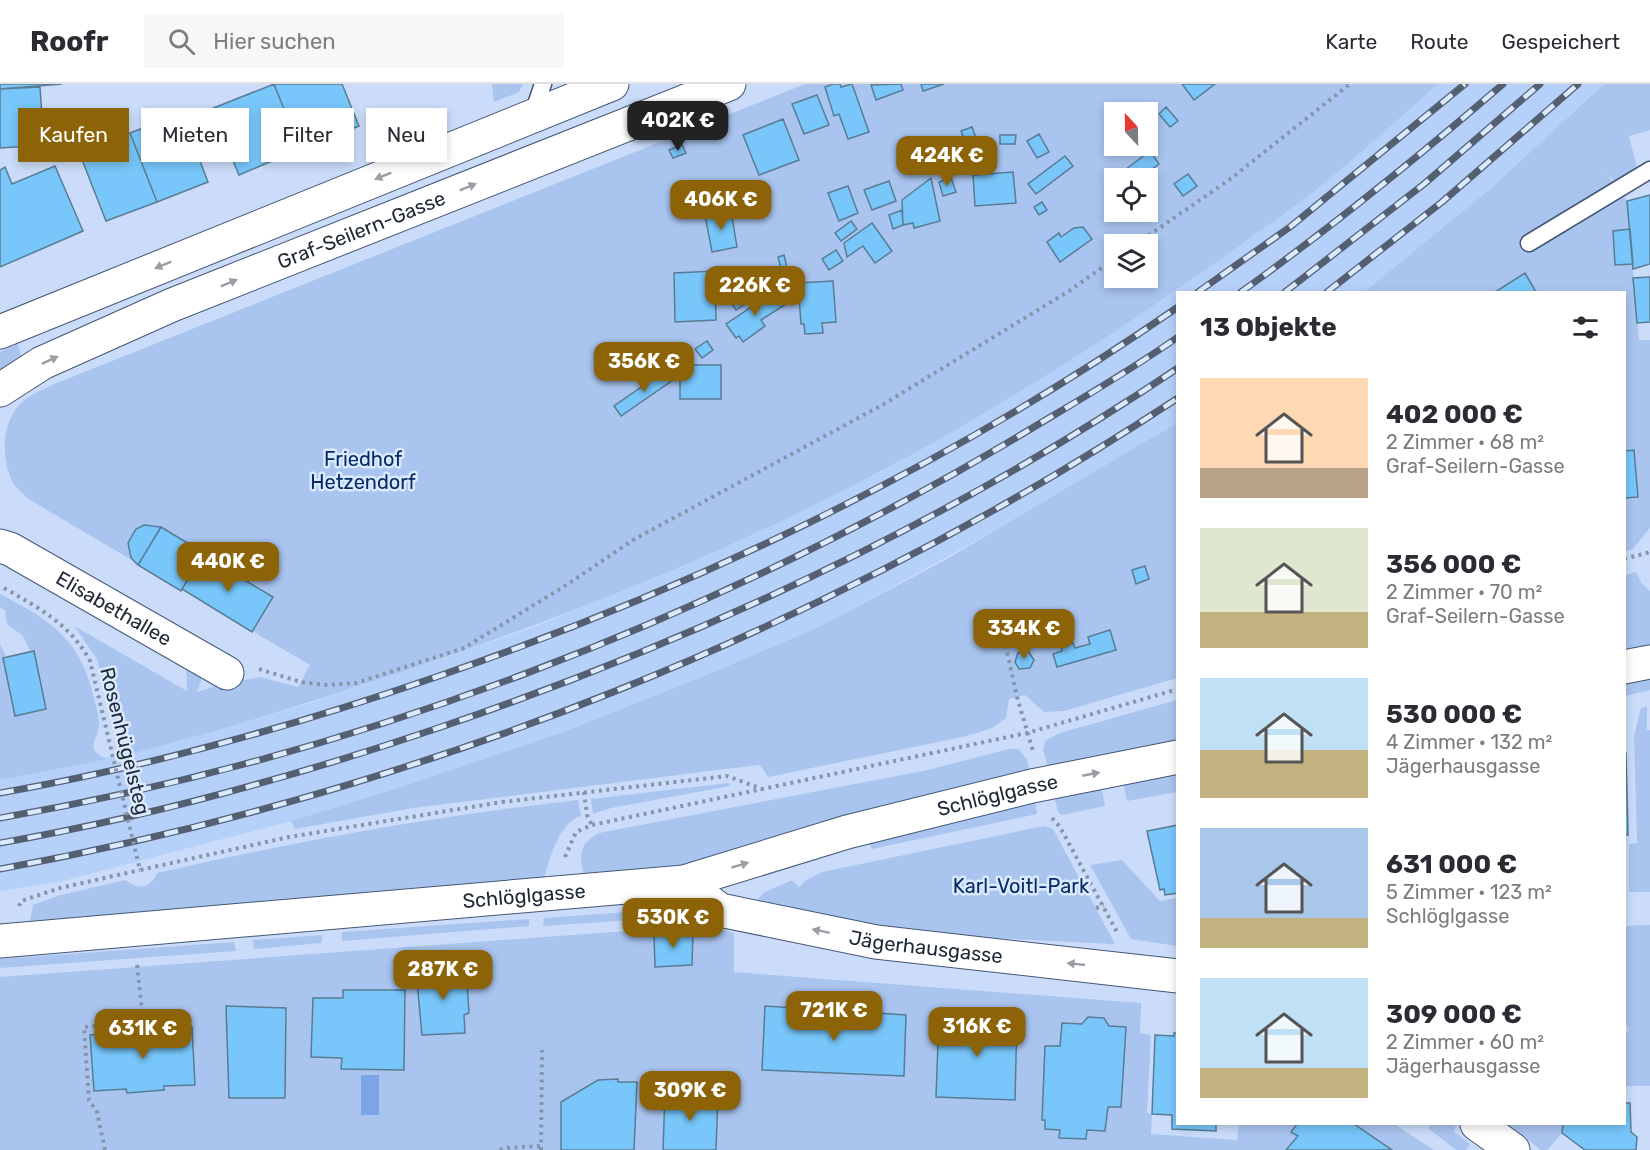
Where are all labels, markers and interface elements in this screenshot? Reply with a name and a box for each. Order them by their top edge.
search box [144,14,564,68]
text: Roofr [30,25,108,58]
icon: search [165,25,198,58]
text: Hier suchen [213,28,336,55]
text: Karte [1325,29,1377,54]
text: Route [1410,29,1469,54]
text: Gespeichert [1502,29,1620,54]
pin: 402K € [629,101,727,152]
north arrow [1104,102,1158,156]
map controls [1104,102,1158,288]
chip: Kaufen [18,108,129,162]
chip: Mieten [141,108,249,162]
chip: Filter [261,108,354,162]
chip: Neu [366,108,447,162]
text: 402K € [641,108,715,132]
pin: 424K € [898,136,996,187]
text: 424K € [910,143,984,167]
button: locate [1104,168,1158,222]
one-way arrow [373,171,391,181]
pin: 406K € [672,180,770,231]
one-way arrow [460,181,478,191]
street label: Graf-Seilern-Gasse [274,186,449,274]
text: 406K € [684,187,758,211]
button: layers [1104,234,1158,288]
one-way arrow [154,261,172,270]
pin: 226K € [706,266,804,317]
text: 226K € [719,273,791,297]
one-way arrow [220,277,238,287]
icon: filters [1569,311,1602,344]
text: 13 Objekte [1200,312,1337,343]
pin: 356K € [595,342,693,393]
text: 356K € [608,349,680,373]
one-way arrow [41,355,58,364]
text: 402 000 € [1386,399,1523,430]
icon: home [1248,402,1320,474]
text: 2 Zimmer · 68 m² [1386,430,1544,454]
park label: Friedhof Hetzendorf [310,447,416,494]
text: Graf-Seilern-Gasse [1386,454,1565,478]
pin: 440K € [179,542,277,593]
text: 440K € [191,549,265,573]
text: 356 000 € [1386,549,1521,580]
icon: home [1248,552,1320,624]
street label: Elisabethallee [52,566,176,651]
text: 2 Zimmer · 70 m² [1386,580,1542,604]
text: Graf-Seilern-Gasse [1386,604,1565,628]
pin: 334K € [975,609,1073,660]
text: 334K € [987,616,1061,640]
street label: Rosenhügelsteg [95,665,155,817]
text: 530 000 € [1386,699,1522,730]
icon: home [1248,702,1320,774]
text: 4 Zimmer · 132 m² [1386,730,1552,754]
text: Jägerhausgasse [1386,754,1540,778]
street label: Schlöglgasse [935,769,1060,821]
one-way arrow [1082,769,1101,779]
text: 631 000 € [1386,849,1517,880]
icon: home [1248,852,1320,924]
one-way arrow [731,860,749,869]
park label: Karl-Voitl-Park [953,874,1090,898]
street label: Schlöglgasse [462,879,587,913]
text: 5 Zimmer · 123 m² [1386,880,1552,904]
pin: 530K € [624,898,722,949]
text: Schlöglgasse [1386,904,1509,928]
text: 530K € [637,905,709,929]
street label: Jägerhausgasse [847,925,1004,968]
one-way arrow [811,926,830,935]
pin: 287K € [394,950,492,1001]
text: 287K € [407,957,479,981]
one-way arrow [1067,959,1086,969]
pin: 721K € [785,991,883,1042]
text: 721K € [800,998,868,1022]
text: 309 000 € [1386,999,1522,1030]
icon: home [1248,1002,1320,1074]
pin: 316K € [928,1007,1026,1058]
pin: 631K € [94,1009,192,1060]
text: 316K € [943,1014,1012,1038]
text: 631K € [109,1016,178,1040]
text: 2 Zimmer · 60 m² [1386,1030,1544,1054]
text: Jägerhausgasse [1386,1054,1540,1078]
pin: 309K € [641,1071,739,1122]
text: 309K € [654,1078,726,1102]

